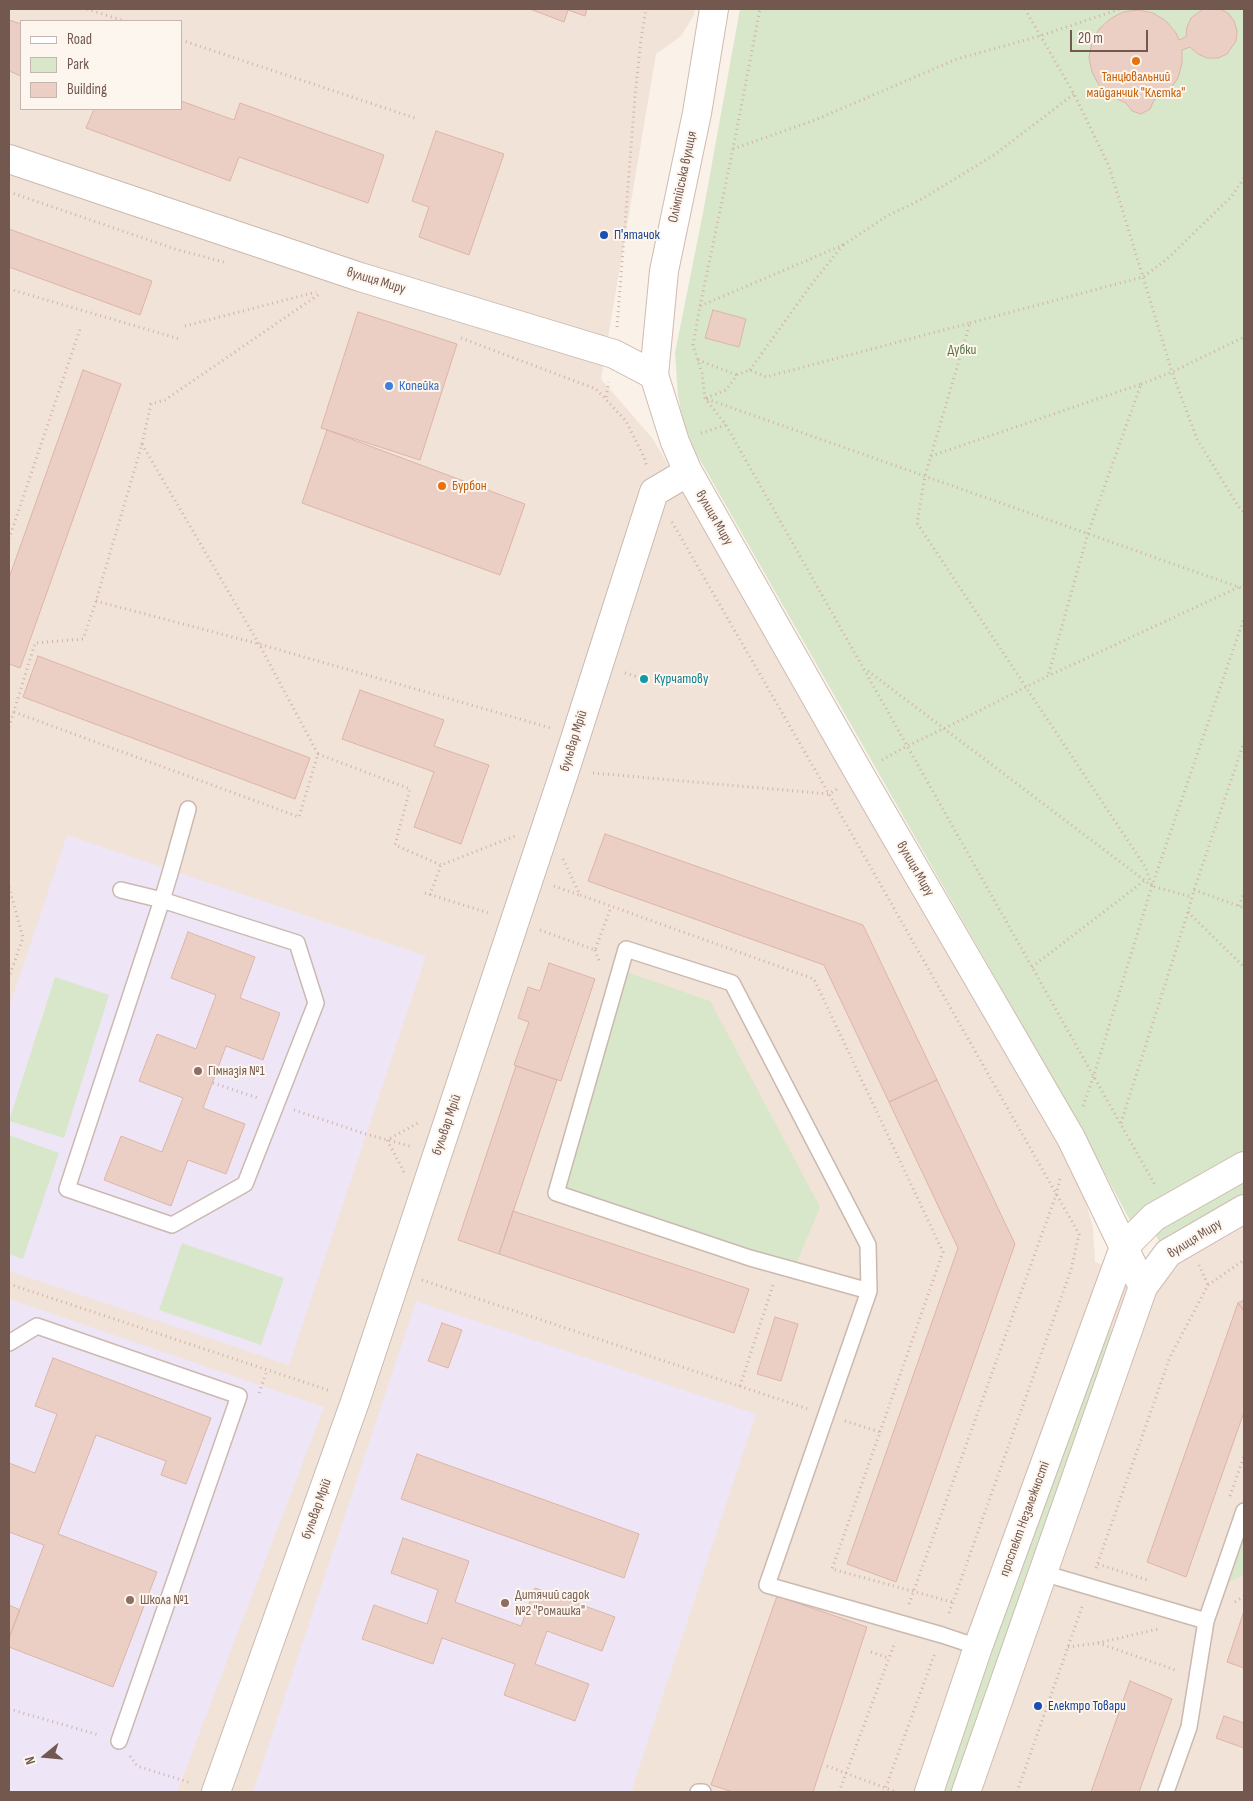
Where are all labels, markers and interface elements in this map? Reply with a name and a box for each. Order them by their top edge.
legend [20,20,182,110]
scale bar [1073,20,1150,52]
text: 20 m [1078,29,1103,48]
text: Road [67,30,92,49]
text: Park [67,55,89,74]
marker: Танцювальний майданчик "Клєтка" [1130,55,1142,67]
place label: Танцювальний майданчик "Клєтка" [1087,69,1185,102]
text: Building [67,80,107,99]
street label: Олімпійська вулиця [665,130,701,224]
place label: П'ятачок [614,227,660,243]
marker: П'ятачок [598,229,610,241]
street label: вулиця Миру [345,264,407,298]
park label: Дубки [948,342,976,358]
place label: Копейка [399,378,439,394]
marker: Копейка [383,380,395,392]
place label: Бурбон [452,478,487,494]
marker: Бурбон [436,480,448,492]
street label: вулиця Миру [692,488,736,548]
place label: Курчатову [654,671,708,687]
marker: Курчатову [638,673,650,685]
street label: бульвар Мрій [557,708,591,774]
street label: вулиця Миру [893,839,937,899]
place label: Гімназія №1 [208,1063,265,1079]
marker: Гімназія №1 [192,1065,204,1077]
street label: бульвар Мрій [429,1092,465,1158]
street label: вулиця Миру [1165,1216,1225,1262]
street label: проспект Незалежності [996,1459,1054,1579]
street label: бульвар Мрій [298,1476,336,1542]
place label: Дитячий садок №2 "Ромашка" [515,1587,589,1620]
place label: Школа №1 [140,1592,189,1608]
marker: Школа №1 [124,1594,136,1606]
marker: Дитячий садок №2 "Ромашка" [499,1597,511,1609]
place label: Електро Товари [1048,1698,1126,1714]
marker: Електро Товари [1032,1700,1044,1712]
north arrow [20,1731,70,1781]
text: N [21,1754,39,1767]

